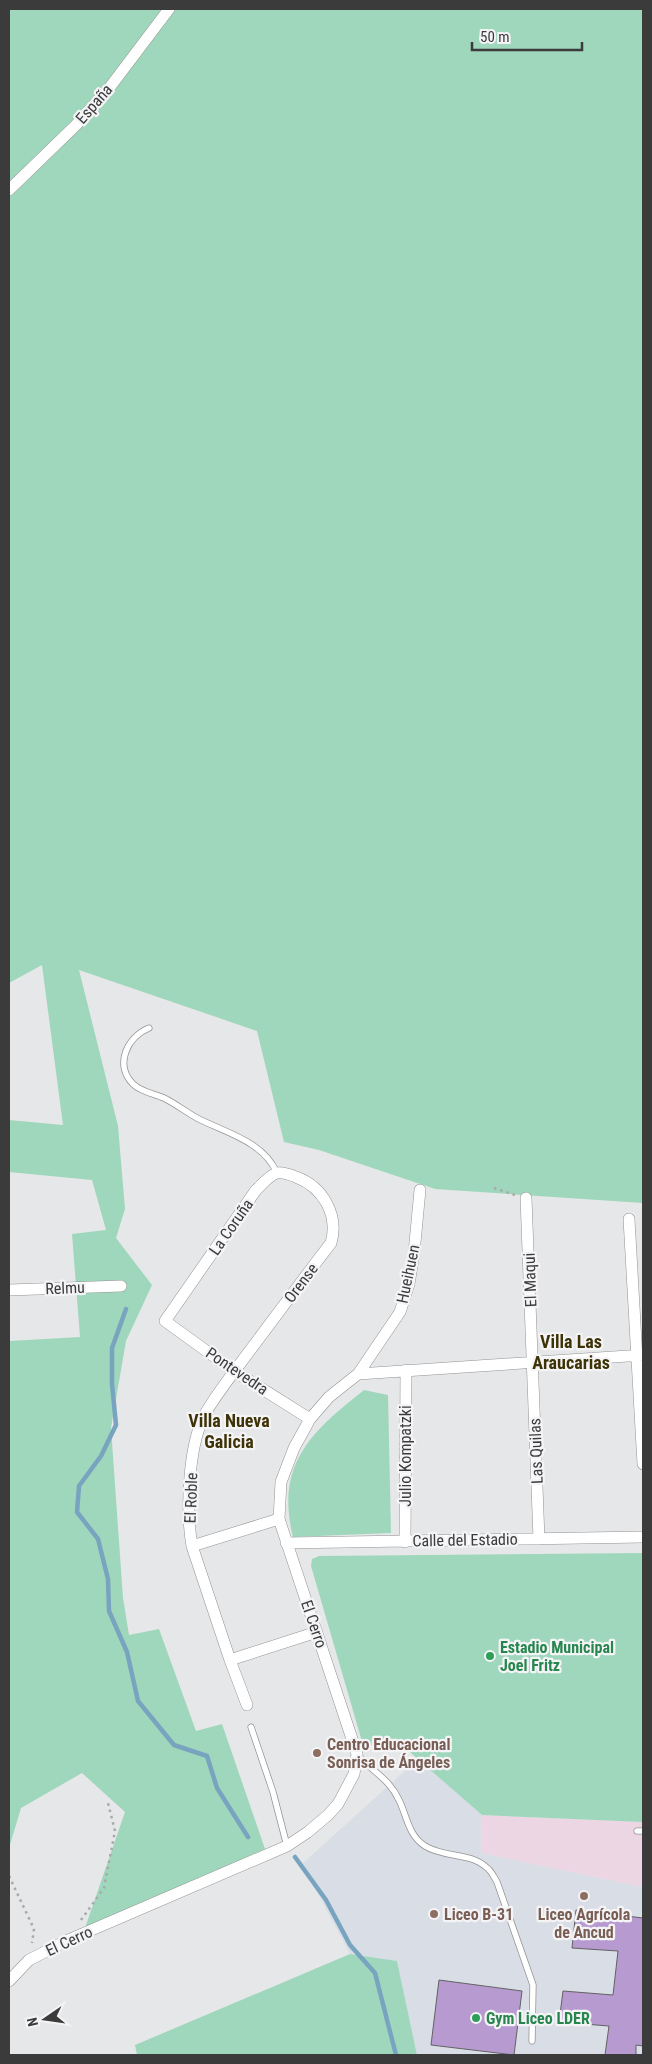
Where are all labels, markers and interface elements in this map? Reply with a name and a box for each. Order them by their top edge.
scale bar [472,20,582,52]
text: 50 m [480,28,510,46]
street label: España [72,80,116,128]
street label: La Coruña [205,1195,257,1259]
street label: Hueihuen [393,1243,423,1305]
street label: El Maqui [520,1252,540,1308]
street label: Orense [280,1260,322,1306]
street label: Relmu [45,1278,85,1298]
district label: Villa Las Araucarias [532,1331,610,1373]
street label: Pontevedra [202,1343,272,1399]
street label: Julio Kompatzki [396,1405,415,1507]
district label: Villa Nueva Galicia [188,1410,270,1452]
street label: Las Quilas [525,1418,547,1484]
street label: El Roble [181,1472,201,1524]
street label: Calle del Estadio [412,1530,518,1550]
street label: El Cerro [297,1598,331,1650]
place label: Estadio Municipal Joel Fritz [500,1638,614,1675]
marker: Estadio Municipal Joel Fritz [484,1650,496,1662]
place label: Centro Educacional Sonrisa de Ángeles [327,1735,450,1772]
marker: Centro Educacional Sonrisa de Ángeles [311,1747,323,1759]
marker: Liceo Agrícola de Ancud [578,1890,590,1902]
place label: Liceo B-31 [444,1905,513,1924]
place label: Liceo Agrícola de Ancud [538,1905,631,1942]
marker: Liceo B-31 [428,1908,440,1920]
street label: El Cerro [43,1922,95,1960]
north arrow [20,1994,70,2044]
place label: Gym Liceo LDER [486,2009,590,2028]
marker: Gym Liceo LDER [470,2012,482,2024]
text: N [24,2016,41,2028]

